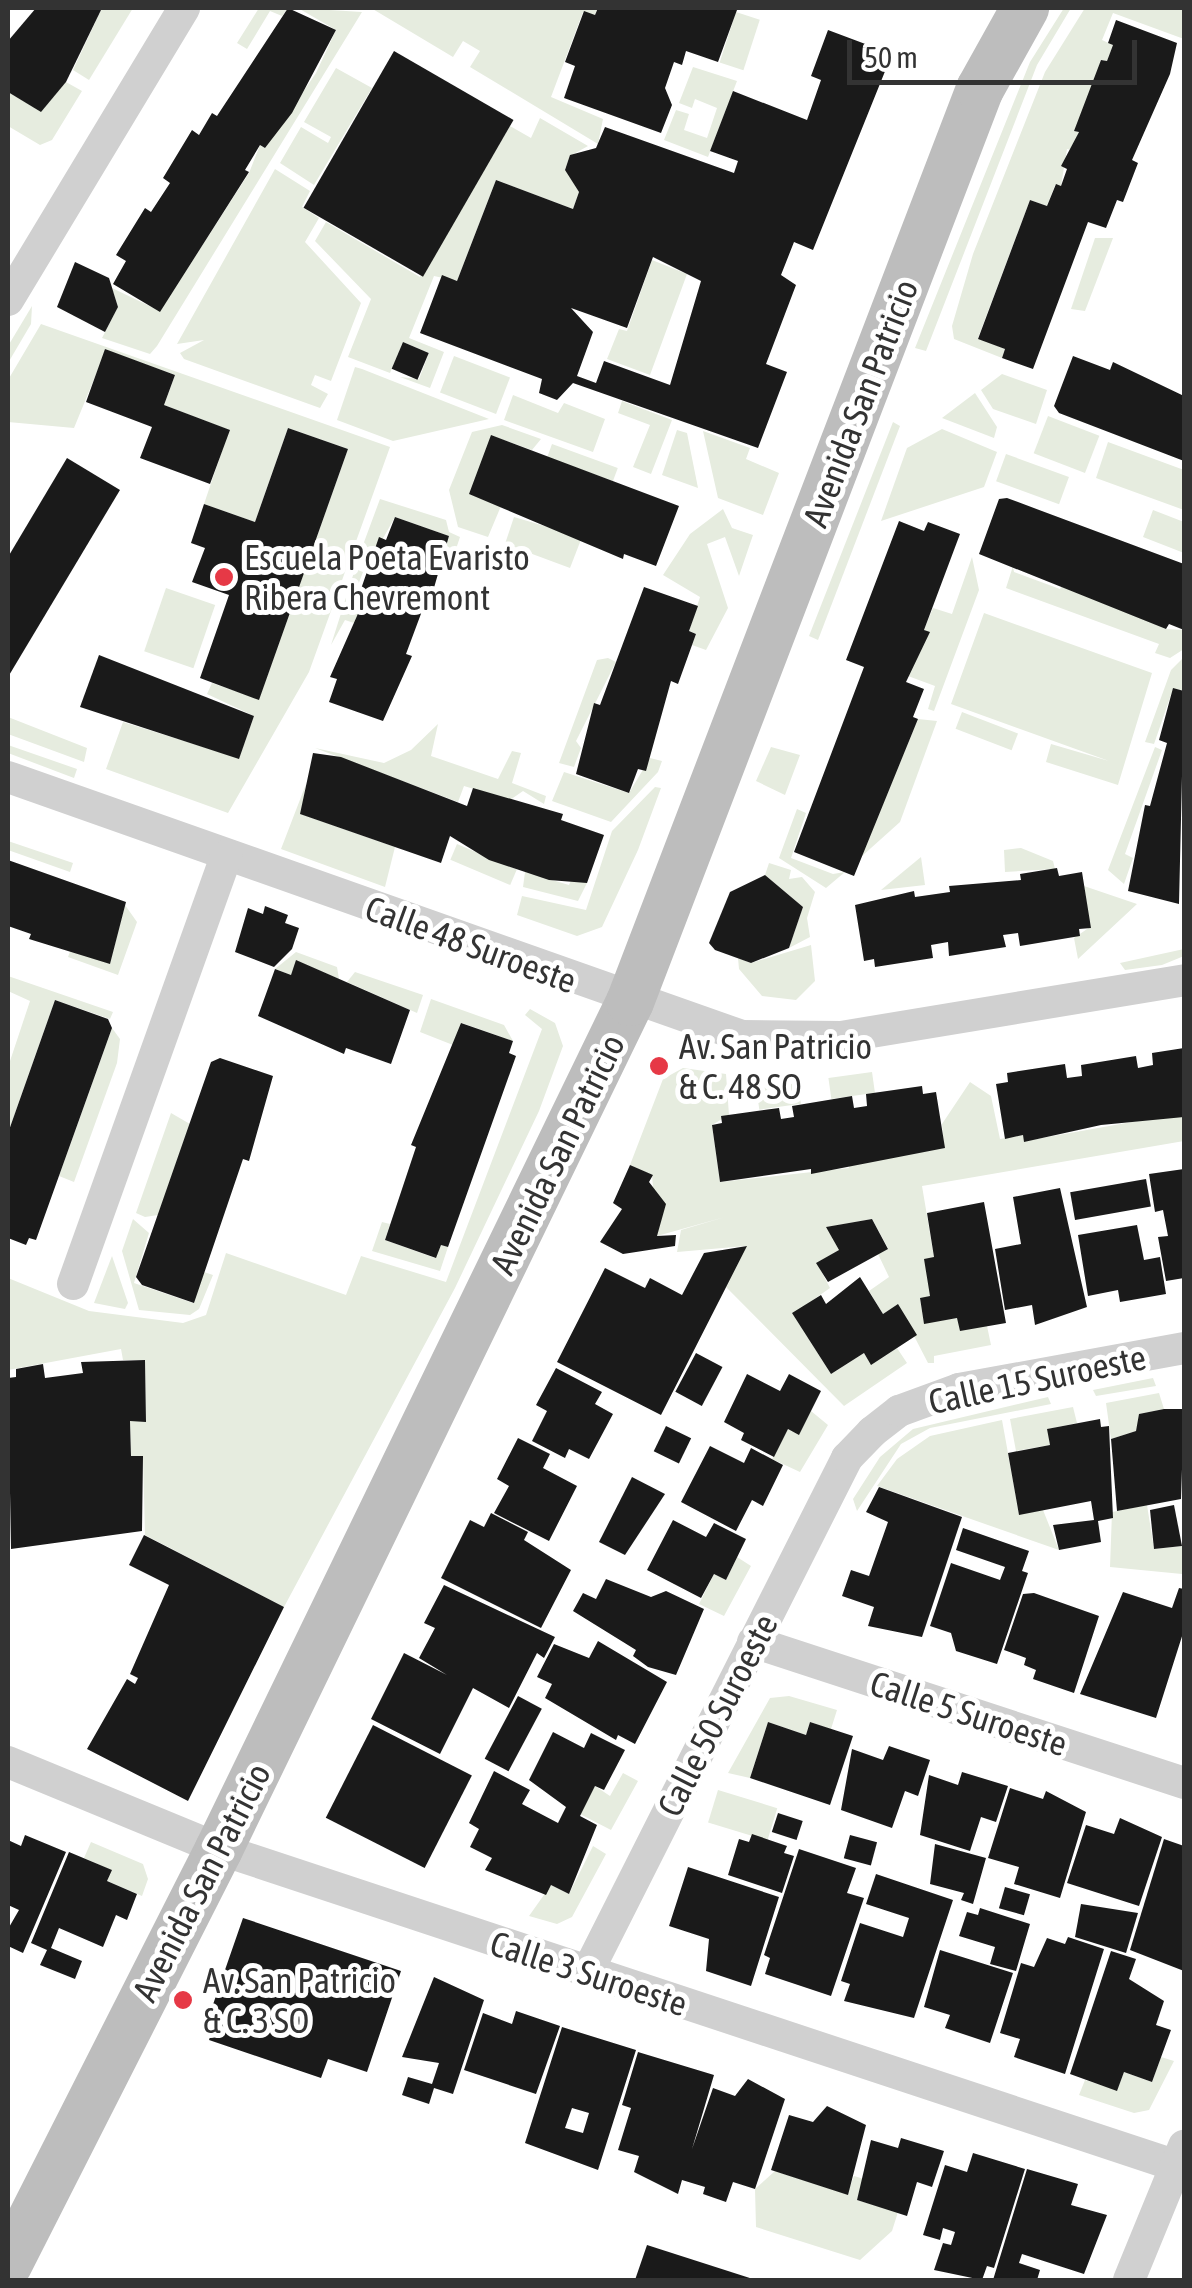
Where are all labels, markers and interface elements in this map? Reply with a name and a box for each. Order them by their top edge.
scale bar [852,20,1142,82]
text: 50 m [864,40,918,74]
street label: Avenida San Patricio [794,274,926,532]
place label: Escuela Poeta Evaristo Ribera Chevremont [244,536,530,618]
marker: Escuela Poeta Evaristo Ribera Chevremont [213,566,235,588]
street label: Calle 48 Suroeste [360,886,582,1002]
place label: Av. San Patricio & C. 48 SO [679,1025,872,1107]
street label: Avenida San Patricio [481,1027,633,1281]
marker: Av. San Patricio & C. 48 SO [648,1055,670,1077]
street label: Calle 15 Suroeste [925,1336,1149,1422]
street label: Calle 50 Suroeste [648,1607,786,1823]
street label: Calle 5 Suroeste [865,1661,1073,1765]
street label: Avenida San Patricio [123,1756,279,2008]
street label: Calle 3 Suroeste [485,1921,693,2025]
place label: Av. San Patricio & C. 3 SO [203,1959,396,2041]
marker: Av. San Patricio & C. 3 SO [172,1989,194,2011]

